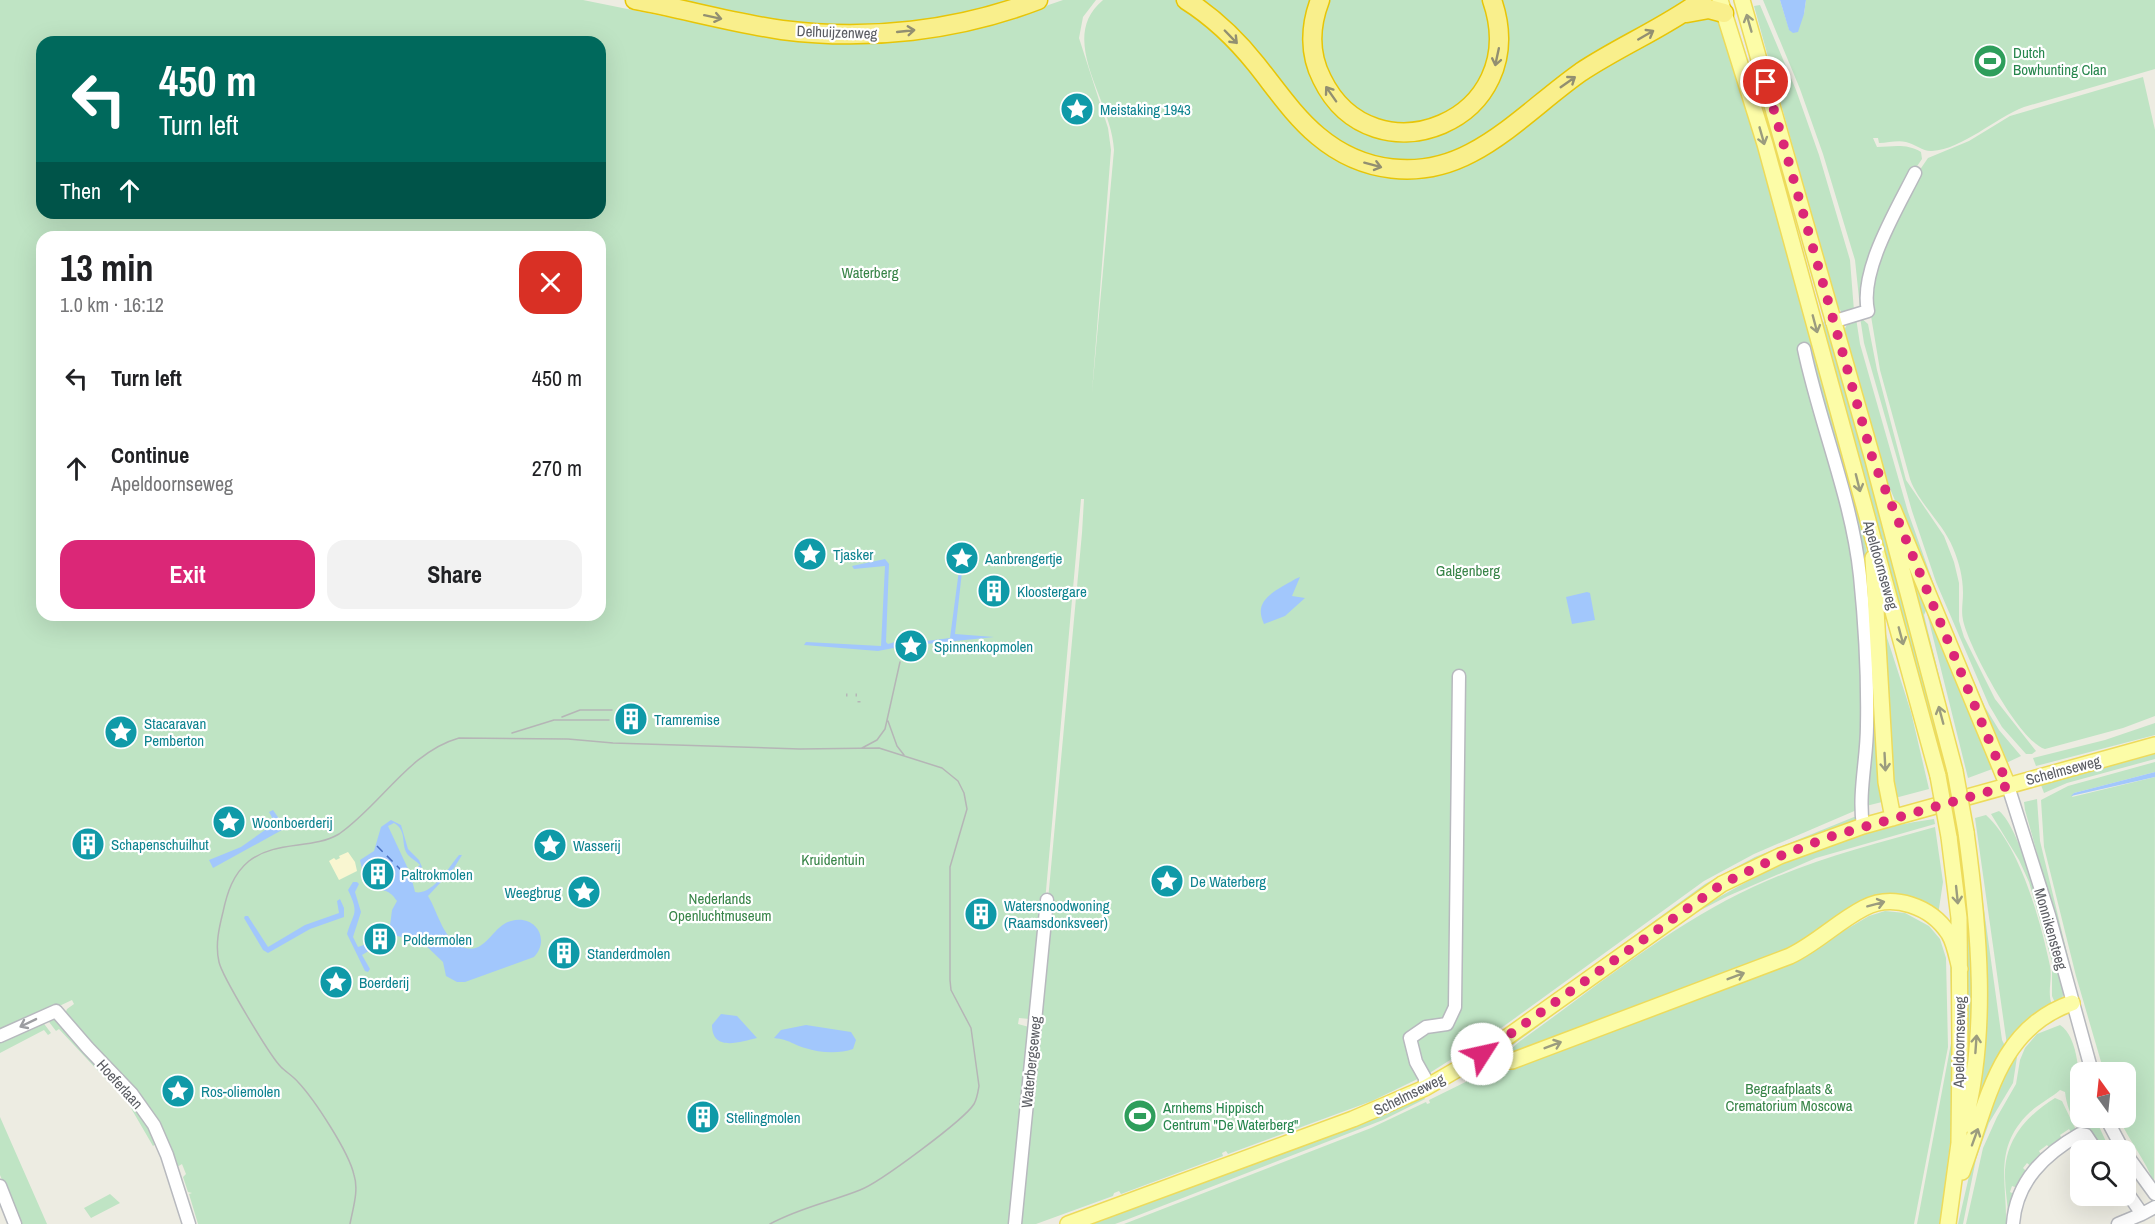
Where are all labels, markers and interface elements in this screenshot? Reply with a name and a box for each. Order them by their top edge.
one-way arrow [702,12,722,23]
one-way arrow [1743,14,1754,33]
street label: Delhuijzenweg [796,20,878,44]
one-way arrow [896,25,916,36]
one-way arrow [1224,29,1238,44]
one-way arrow [1637,29,1654,41]
place label: Dutch Bowhunting Clan [2013,42,2107,80]
sports icon: Dutch Bowhunting Clan [1972,43,2008,79]
one-way arrow [1491,47,1502,67]
text: 450 m [159,53,257,109]
pin [1740,56,1791,107]
icon: left [60,60,138,138]
icon: arrive [1749,65,1782,98]
one-way arrow [1560,76,1576,88]
one-way arrow [1325,86,1337,102]
place icon: Meistaking 1943 [1059,91,1095,127]
place label: Meistaking 1943 [1100,99,1191,120]
text: Turn left [159,107,238,143]
one-way arrow [1757,126,1769,145]
one-way arrow [1363,160,1382,171]
icon: ahead [113,174,146,207]
text: Then [60,176,101,206]
text: 13 min [60,244,154,292]
button: close [519,251,582,314]
park label: Waterberg [842,262,899,283]
text: 1.0 km · 16:12 [60,291,164,318]
one-way arrow [1809,314,1821,333]
icon: left [60,362,93,395]
text: Turn left [111,363,182,393]
text: 450 m [532,363,582,393]
text: Continue [111,440,189,470]
icon: ahead [60,452,93,485]
text: 270 m [532,453,582,483]
text: Apeldoornseweg [111,470,233,497]
one-way arrow [1852,473,1864,492]
street label: Apeldoornseweg [1858,517,1904,612]
place icon: Tjasker [792,536,828,572]
button: Exit [60,540,315,609]
button: Share [327,540,582,609]
place icon: Aanbrengertje [944,540,980,576]
place label: Tjasker [833,544,873,565]
place label: Aanbrengertje [984,548,1062,569]
park label: Galgenberg [1436,560,1500,581]
building icon: Kloostergare [976,573,1012,609]
place label: Kloostergare [1017,581,1087,602]
one-way arrow [1896,626,1907,645]
place icon: Spinnenkopmolen [893,628,929,664]
place label: Spinnenkopmolen [934,636,1033,657]
building icon: Tramremise [613,701,649,737]
one-way arrow [1934,705,1946,724]
place label: Tramremise [654,709,720,730]
place label: Stacaravan Pemberton [144,713,206,751]
place icon: Stacaravan Pemberton [103,714,139,750]
street label: Schelmseweg [2023,750,2103,790]
one-way arrow [1880,752,1891,771]
place icon: Woonboerderij [211,804,247,840]
place label: Woonboerderij [252,812,332,833]
building icon: Schapenschuilhut [70,826,106,862]
place icon: Wasserij [532,827,568,863]
place label: Schapenschuilhut [111,834,209,855]
place label: Wasserij [573,835,620,856]
park label: Kruidentuin [801,849,865,870]
building icon: Paltrokmolen [360,856,396,892]
place icon: De Waterberg [1149,863,1185,899]
place label: Paltrokmolen [401,864,473,885]
place label: De Waterberg [1190,871,1266,892]
place icon: Weegbrug [566,874,602,910]
place label: Weegbrug [504,882,561,903]
one-way arrow [1952,885,1963,905]
street label: Monnikensteeg [2029,886,2073,972]
park label: Nederlands Openluchtmuseum [668,888,772,926]
place label: Watersnoodwoning (Raamsdonksveer) [1004,895,1110,933]
building icon: Watersnoodwoning (Raamsdonksveer) [963,896,999,932]
one-way arrow [1866,898,1885,910]
building icon: Poldermolen [362,921,398,957]
place label: Poldermolen [403,929,472,950]
building icon: Standerdmolen [546,935,582,971]
place label: Standerdmolen [587,943,670,964]
place icon: Boerderij [318,964,354,1000]
one-way arrow [1726,970,1745,981]
place label: Boerderij [359,972,409,993]
street label: Apeldoornseweg [1948,996,1970,1089]
street label: Waterbergseweg [1016,1015,1046,1109]
one-way arrow [19,1017,37,1029]
position arrow [1450,1022,1514,1086]
one-way arrow [1971,1035,1982,1055]
one-way arrow [1544,1039,1562,1050]
street label: Hoeferlaan [92,1055,148,1113]
north arrow [2070,1062,2136,1128]
map controls [2070,1062,2136,1206]
street label: Schelmseweg [1370,1068,1448,1120]
place icon: Ros-oliemolen [160,1073,196,1109]
park label: Begraafplaats & Crematorium Moscowa [1725,1078,1853,1116]
place label: Ros-oliemolen [201,1081,280,1102]
place label: Arnhems Hippisch Centrum "De Waterberg" [1162,1097,1298,1135]
sports icon: Arnhems Hippisch Centrum "De Waterberg" [1122,1098,1158,1134]
building icon: Stellingmolen [685,1099,721,1135]
place label: Stellingmolen [726,1107,801,1128]
one-way arrow [1970,1128,1981,1147]
button: search [2070,1140,2136,1206]

